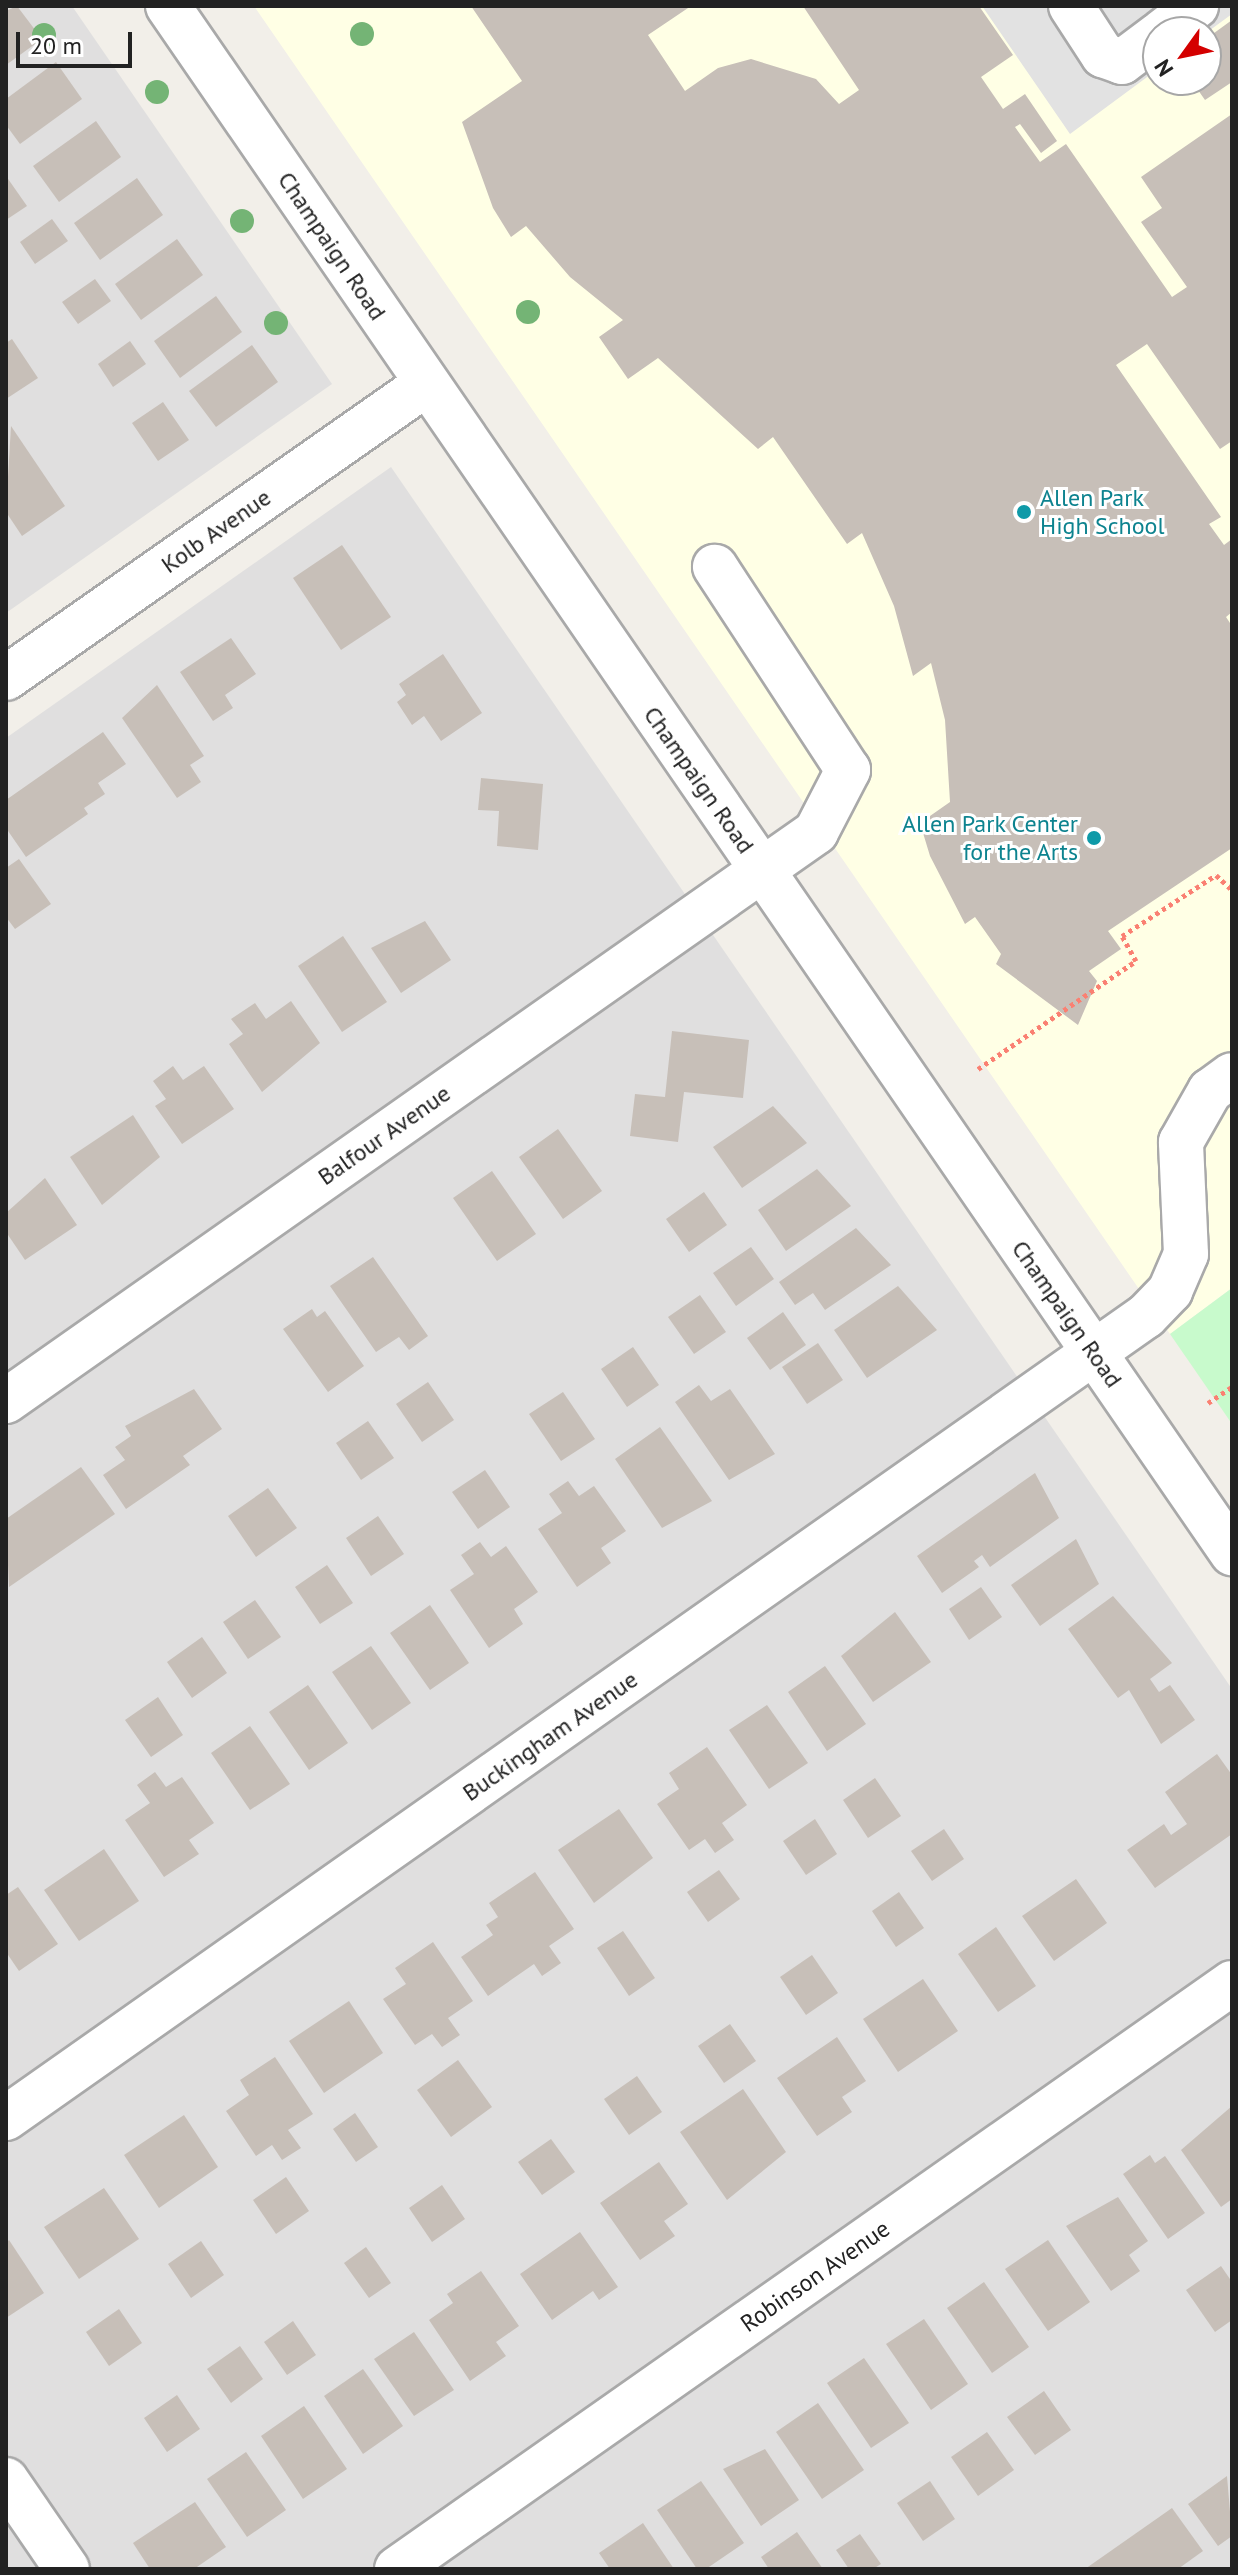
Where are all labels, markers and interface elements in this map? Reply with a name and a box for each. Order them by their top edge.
scale bar [20,16,136,66]
north arrow [1142,16,1222,96]
text: 20 m [30,30,82,61]
text: N [1148,54,1179,82]
street label: Champaign Road [272,166,392,326]
street label: Kolb Avenue [155,483,277,579]
place label: Allen Park High School [1040,484,1164,540]
marker: Allen Park High School [1015,503,1033,521]
street label: Champaign Road [638,701,760,859]
place label: Allen Park Center for the Arts [901,810,1078,866]
marker: Allen Park Center for the Arts [1085,829,1103,847]
street label: Balfour Avenue [312,1079,456,1191]
street label: Champaign Road [1006,1235,1128,1393]
street label: Buckingham Avenue [457,1665,643,1807]
street label: Robinson Avenue [735,2214,895,2338]

